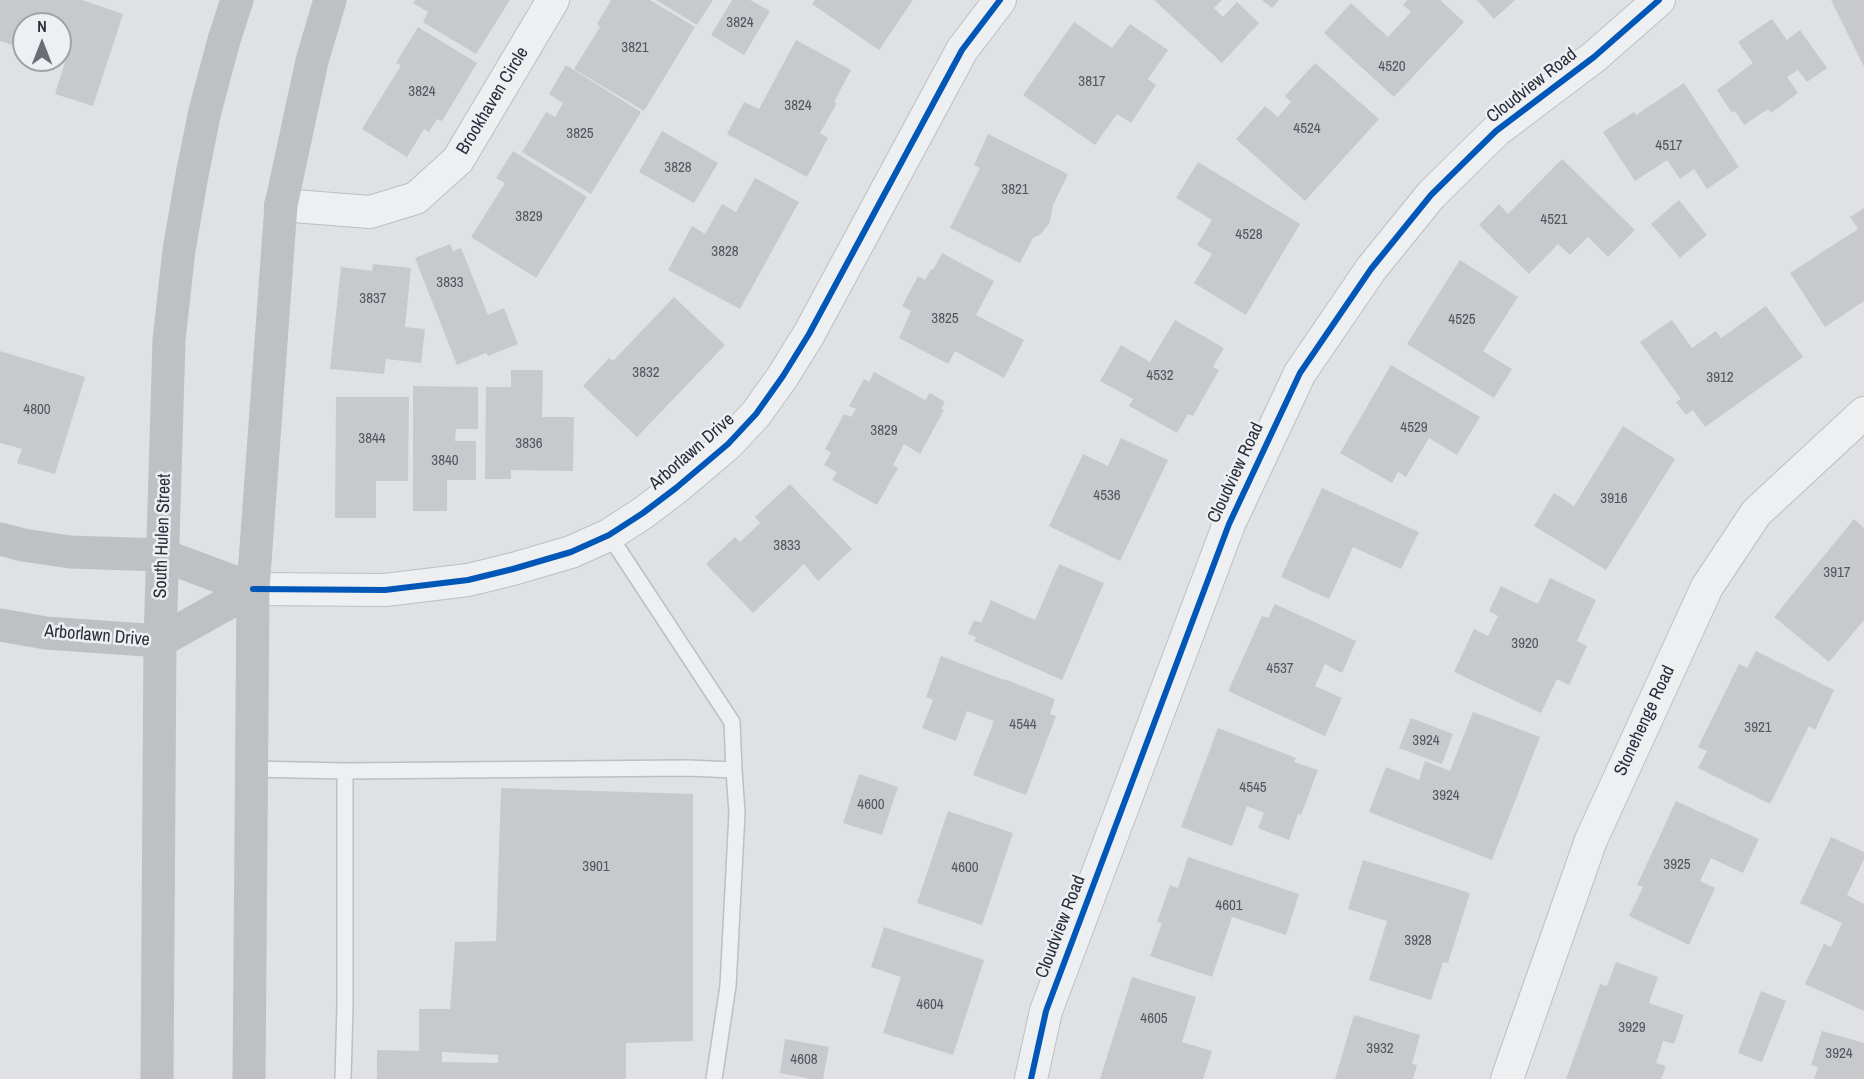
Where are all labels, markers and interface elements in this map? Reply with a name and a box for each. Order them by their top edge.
north arrow [12,12,72,72]
house number: 3824 [726,14,754,32]
text: N [37,15,47,37]
house number: 3821 [621,39,649,57]
street label: Brookhaven Circle [452,43,534,159]
street label: Cloudview Road [1483,44,1581,128]
house number: 4520 [1378,58,1406,76]
house number: 3817 [1078,73,1106,91]
house number: 3824 [408,83,436,101]
house number: 3824 [784,97,812,115]
house number: 4524 [1293,120,1321,138]
house number: 3825 [566,125,594,143]
house number: 4517 [1655,137,1683,155]
house number: 3828 [664,159,692,177]
house number: 3821 [1001,181,1029,199]
house number: 3829 [515,208,543,226]
house number: 4521 [1540,211,1568,229]
house number: 4528 [1235,226,1263,244]
house number: 3828 [711,243,739,261]
house number: 3833 [436,274,464,292]
house number: 3837 [359,290,387,308]
house number: 3825 [931,310,959,328]
house number: 4525 [1448,311,1476,329]
house number: 3832 [632,364,660,382]
house number: 4532 [1146,367,1174,385]
house number: 3912 [1706,369,1734,387]
house number: 4800 [23,401,51,419]
street label: Arborlawn Drive [645,409,739,495]
street label: Cloudview Road [1203,419,1269,527]
house number: 4529 [1400,419,1428,437]
house number: 3829 [870,422,898,440]
house number: 3844 [358,430,386,448]
house number: 3836 [515,435,543,453]
house number: 3840 [431,452,459,470]
street label: South Hulen Street [150,473,176,599]
house number: 4536 [1093,487,1121,505]
house number: 3916 [1600,490,1628,508]
house number: 3833 [773,537,801,555]
house number: 3917 [1823,564,1851,582]
street label: Arborlawn Drive [43,621,151,651]
house number: 3920 [1511,635,1539,653]
house number: 4537 [1266,660,1294,678]
street label: Stonehenge Road [1610,663,1680,779]
house number: 4544 [1009,716,1037,734]
house number: 3921 [1744,719,1772,737]
house number: 3924 [1412,732,1440,750]
house number: 4545 [1239,779,1267,797]
house number: 3924 [1432,787,1460,805]
house number: 4600 [857,796,885,814]
house number: 3925 [1663,856,1691,874]
house number: 3901 [582,858,610,876]
house number: 4600 [951,859,979,877]
street label: Cloudview Road [1032,873,1090,981]
house number: 4601 [1215,897,1243,915]
house number: 3928 [1404,932,1432,950]
house number: 4604 [916,996,944,1014]
house number: 4605 [1140,1010,1168,1028]
house number: 3929 [1618,1019,1646,1037]
house number: 3932 [1366,1040,1394,1058]
house number: 3924 [1825,1045,1853,1063]
house number: 4608 [790,1051,818,1069]

